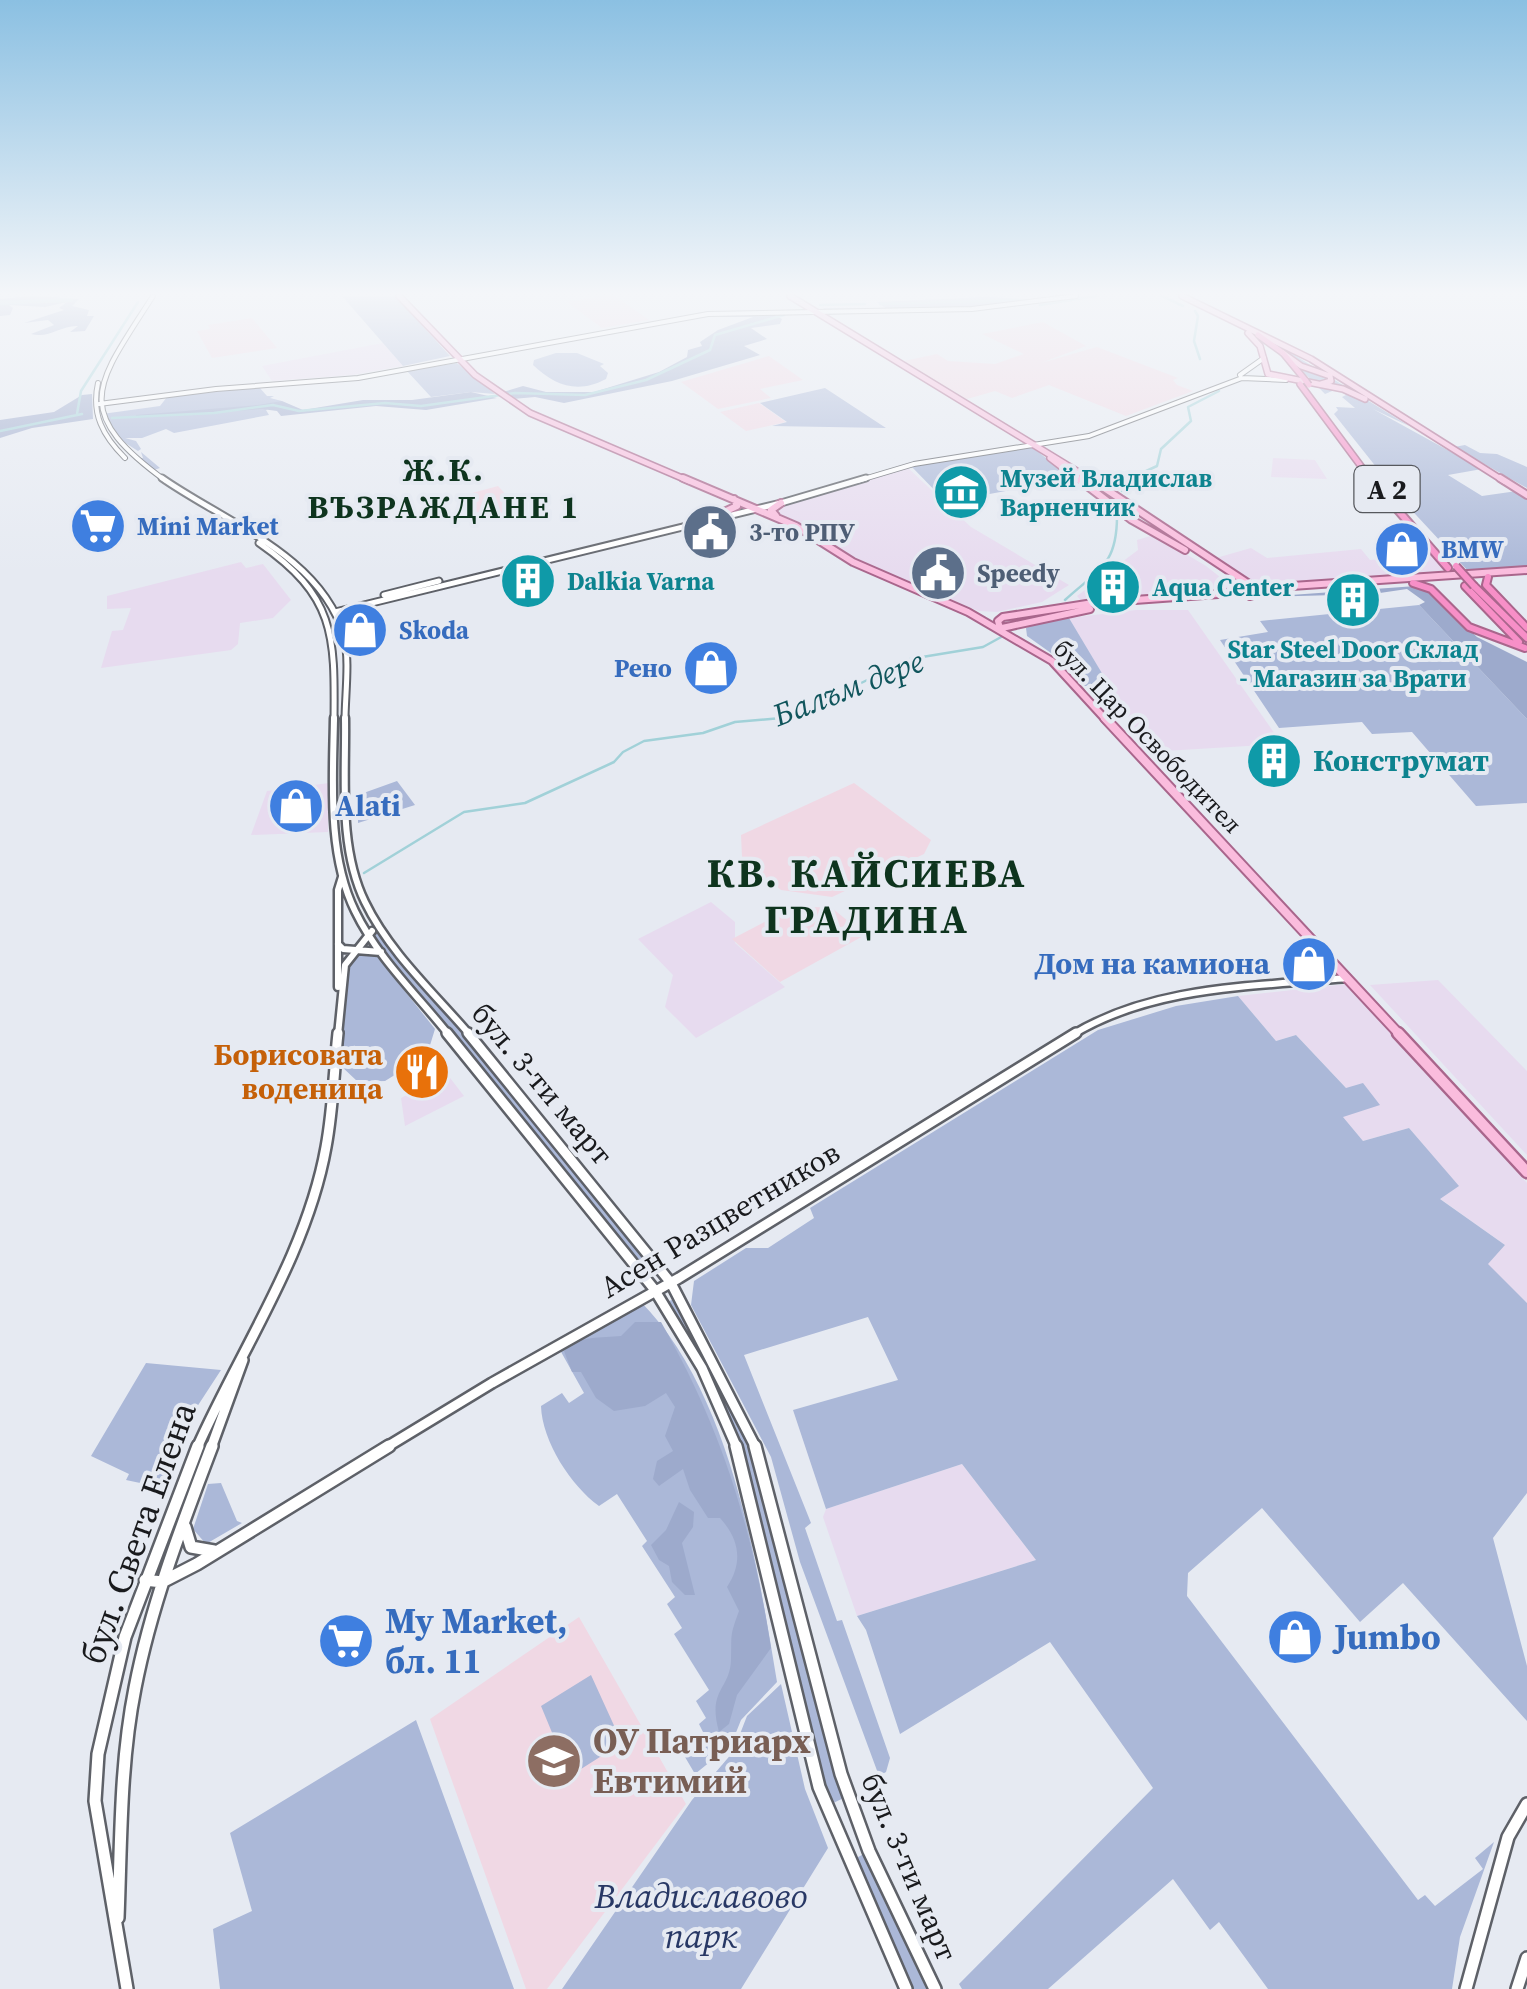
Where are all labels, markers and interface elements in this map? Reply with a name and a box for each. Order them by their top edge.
district label: Ж.К. ВЪЗРАЖДАНЕ 1 [307,448,581,529]
place label: Музей Владислав Варненчик [1000,461,1212,524]
museum icon: Музей Владислав Варненчик [931,462,991,522]
road number: A 2 [1354,466,1420,512]
supermarket icon: Mini Market [68,496,128,556]
public building icon: 3-то РПУ [680,502,740,562]
place label: Mini Market [137,509,280,543]
place label: 3-то РПУ [749,515,855,549]
shop icon: BMW [1372,519,1432,579]
place label: BMW [1441,532,1504,566]
public building icon: Speedy [908,543,968,603]
building icon: Dalkia Varna [498,551,558,611]
place label: Speedy [977,556,1060,590]
building icon: Aqua Center [1083,557,1143,617]
place label: Dalkia Varna [567,564,715,598]
place label: Aqua Center [1152,570,1294,604]
building icon: Star Steel Door Склад - Магазин за Врати [1323,570,1383,630]
shop icon: Skoda [330,600,390,660]
place label: Skoda [399,613,470,647]
street label: бул. Цар Освободител [1046,632,1250,840]
place label: Star Steel Door Склад - Магазин за Врати [1228,632,1478,695]
shop icon: Рено [681,638,741,698]
water label: Балъм дере [765,639,930,737]
place label: Рено [614,651,672,685]
building icon: Конструмат [1244,731,1304,791]
place label: Конструмат [1313,740,1489,781]
shop icon: Alati [266,776,326,836]
place label: Alati [335,785,401,826]
district label: КВ. КАЙСИЕВА ГРАДИНА [707,846,1027,946]
shop icon: Дом на камиона [1279,934,1339,994]
place label: Дом на камиона [1034,943,1271,984]
street label: бул. 3-ти март [462,994,623,1174]
place label: Борисовата воденица [214,1034,384,1109]
restaurant icon: Борисовата воденица [392,1042,452,1102]
street label: Асен Разцветников [592,1132,847,1307]
street label: бул. Света Елена [68,1395,208,1671]
place label: My Market, бл. 11 [385,1597,568,1685]
shop icon: Jumbo [1265,1607,1325,1667]
supermarket icon: My Market, бл. 11 [316,1611,376,1671]
place label: Jumbo [1332,1613,1441,1661]
place label: ОУ Патриарх Евтимий [593,1717,811,1805]
school or university icon: ОУ Патриарх Евтимий [524,1731,584,1791]
street label: бул. 3-ти март [851,1767,968,1967]
park label: Владиславово парк [593,1872,808,1960]

